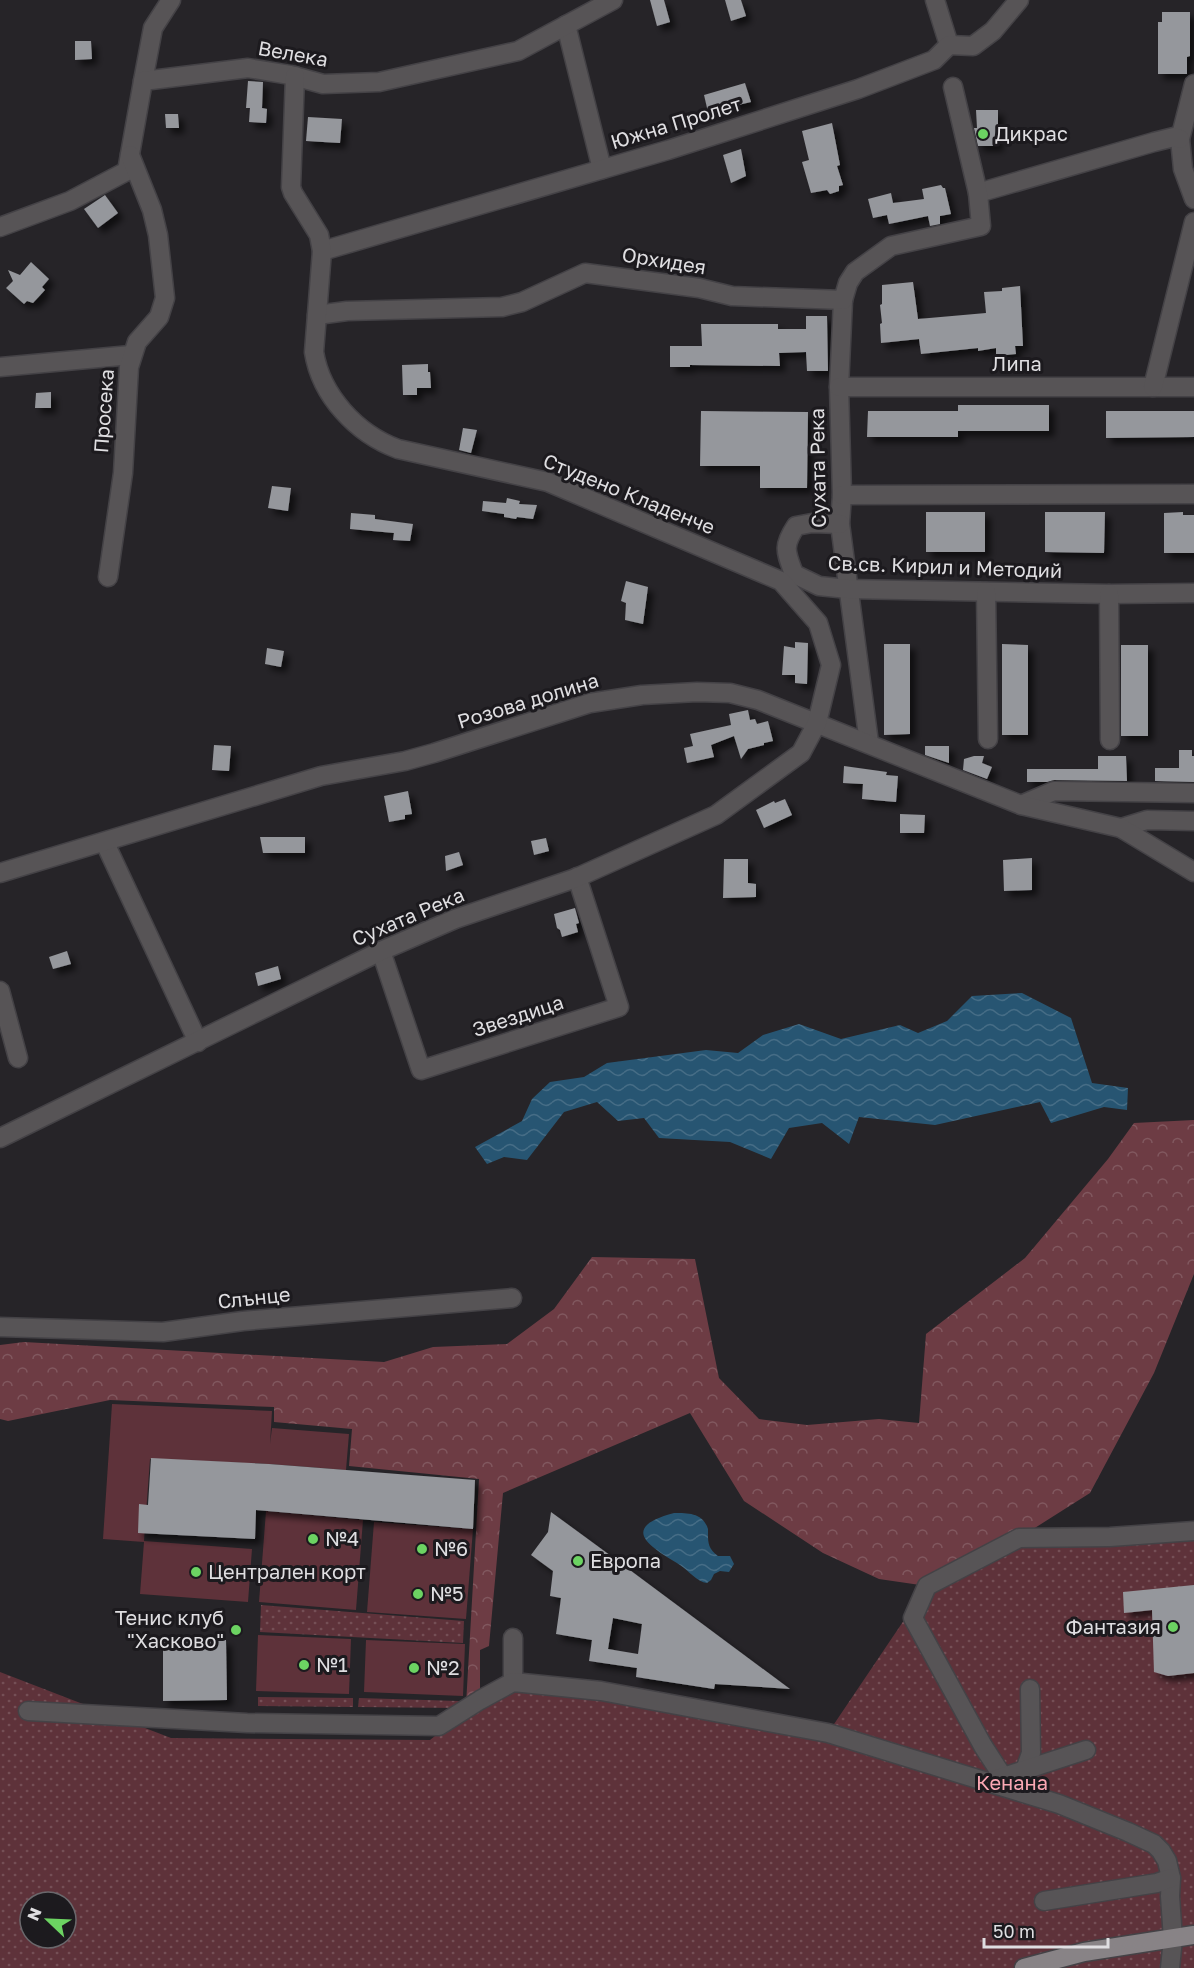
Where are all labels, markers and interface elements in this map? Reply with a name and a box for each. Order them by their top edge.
street label: Велека [256,35,330,71]
street label: Южна Пролет [607,91,744,153]
place label: Дикрас [995,121,1068,145]
marker: Дикрас [976,127,990,141]
street label: Орхидея [620,242,708,279]
street label: Липа [992,351,1042,375]
street label: Просека [88,368,118,454]
street label: Сухата Река [804,408,830,528]
street label: Студено Кладенче [540,448,719,539]
street label: Св.св. Кирил и Методий [827,550,1063,582]
street label: Розова долина [454,667,601,733]
street label: Сухата Река [348,882,467,951]
street label: Звездица [469,989,566,1041]
street label: Слънце [216,1281,291,1313]
place label: №4 [325,1526,359,1550]
marker: №4 [306,1532,320,1546]
place label: №6 [434,1536,468,1560]
marker: №6 [415,1542,429,1556]
place label: Европа [590,1548,661,1572]
marker: Европа [571,1554,585,1568]
place label: Централен корт [208,1559,366,1583]
marker: Централен корт [189,1565,203,1579]
place label: №5 [430,1581,464,1605]
marker: №5 [411,1587,425,1601]
place label: Тенис клуб "Хасково" [115,1605,224,1652]
place label: Фантазия [1066,1614,1161,1638]
marker: Фантазия [1166,1620,1180,1634]
marker: Тенис клуб "Хасково" [229,1623,243,1637]
place label: №1 [316,1652,348,1676]
place label: №2 [426,1655,460,1679]
marker: №1 [297,1658,311,1672]
marker: №2 [407,1661,421,1675]
park label: Кенана [976,1770,1048,1794]
north arrow [18,1890,78,1950]
text: N [23,1905,46,1924]
scale bar [984,1911,1108,1949]
text: 50 m [993,1920,1035,1942]

